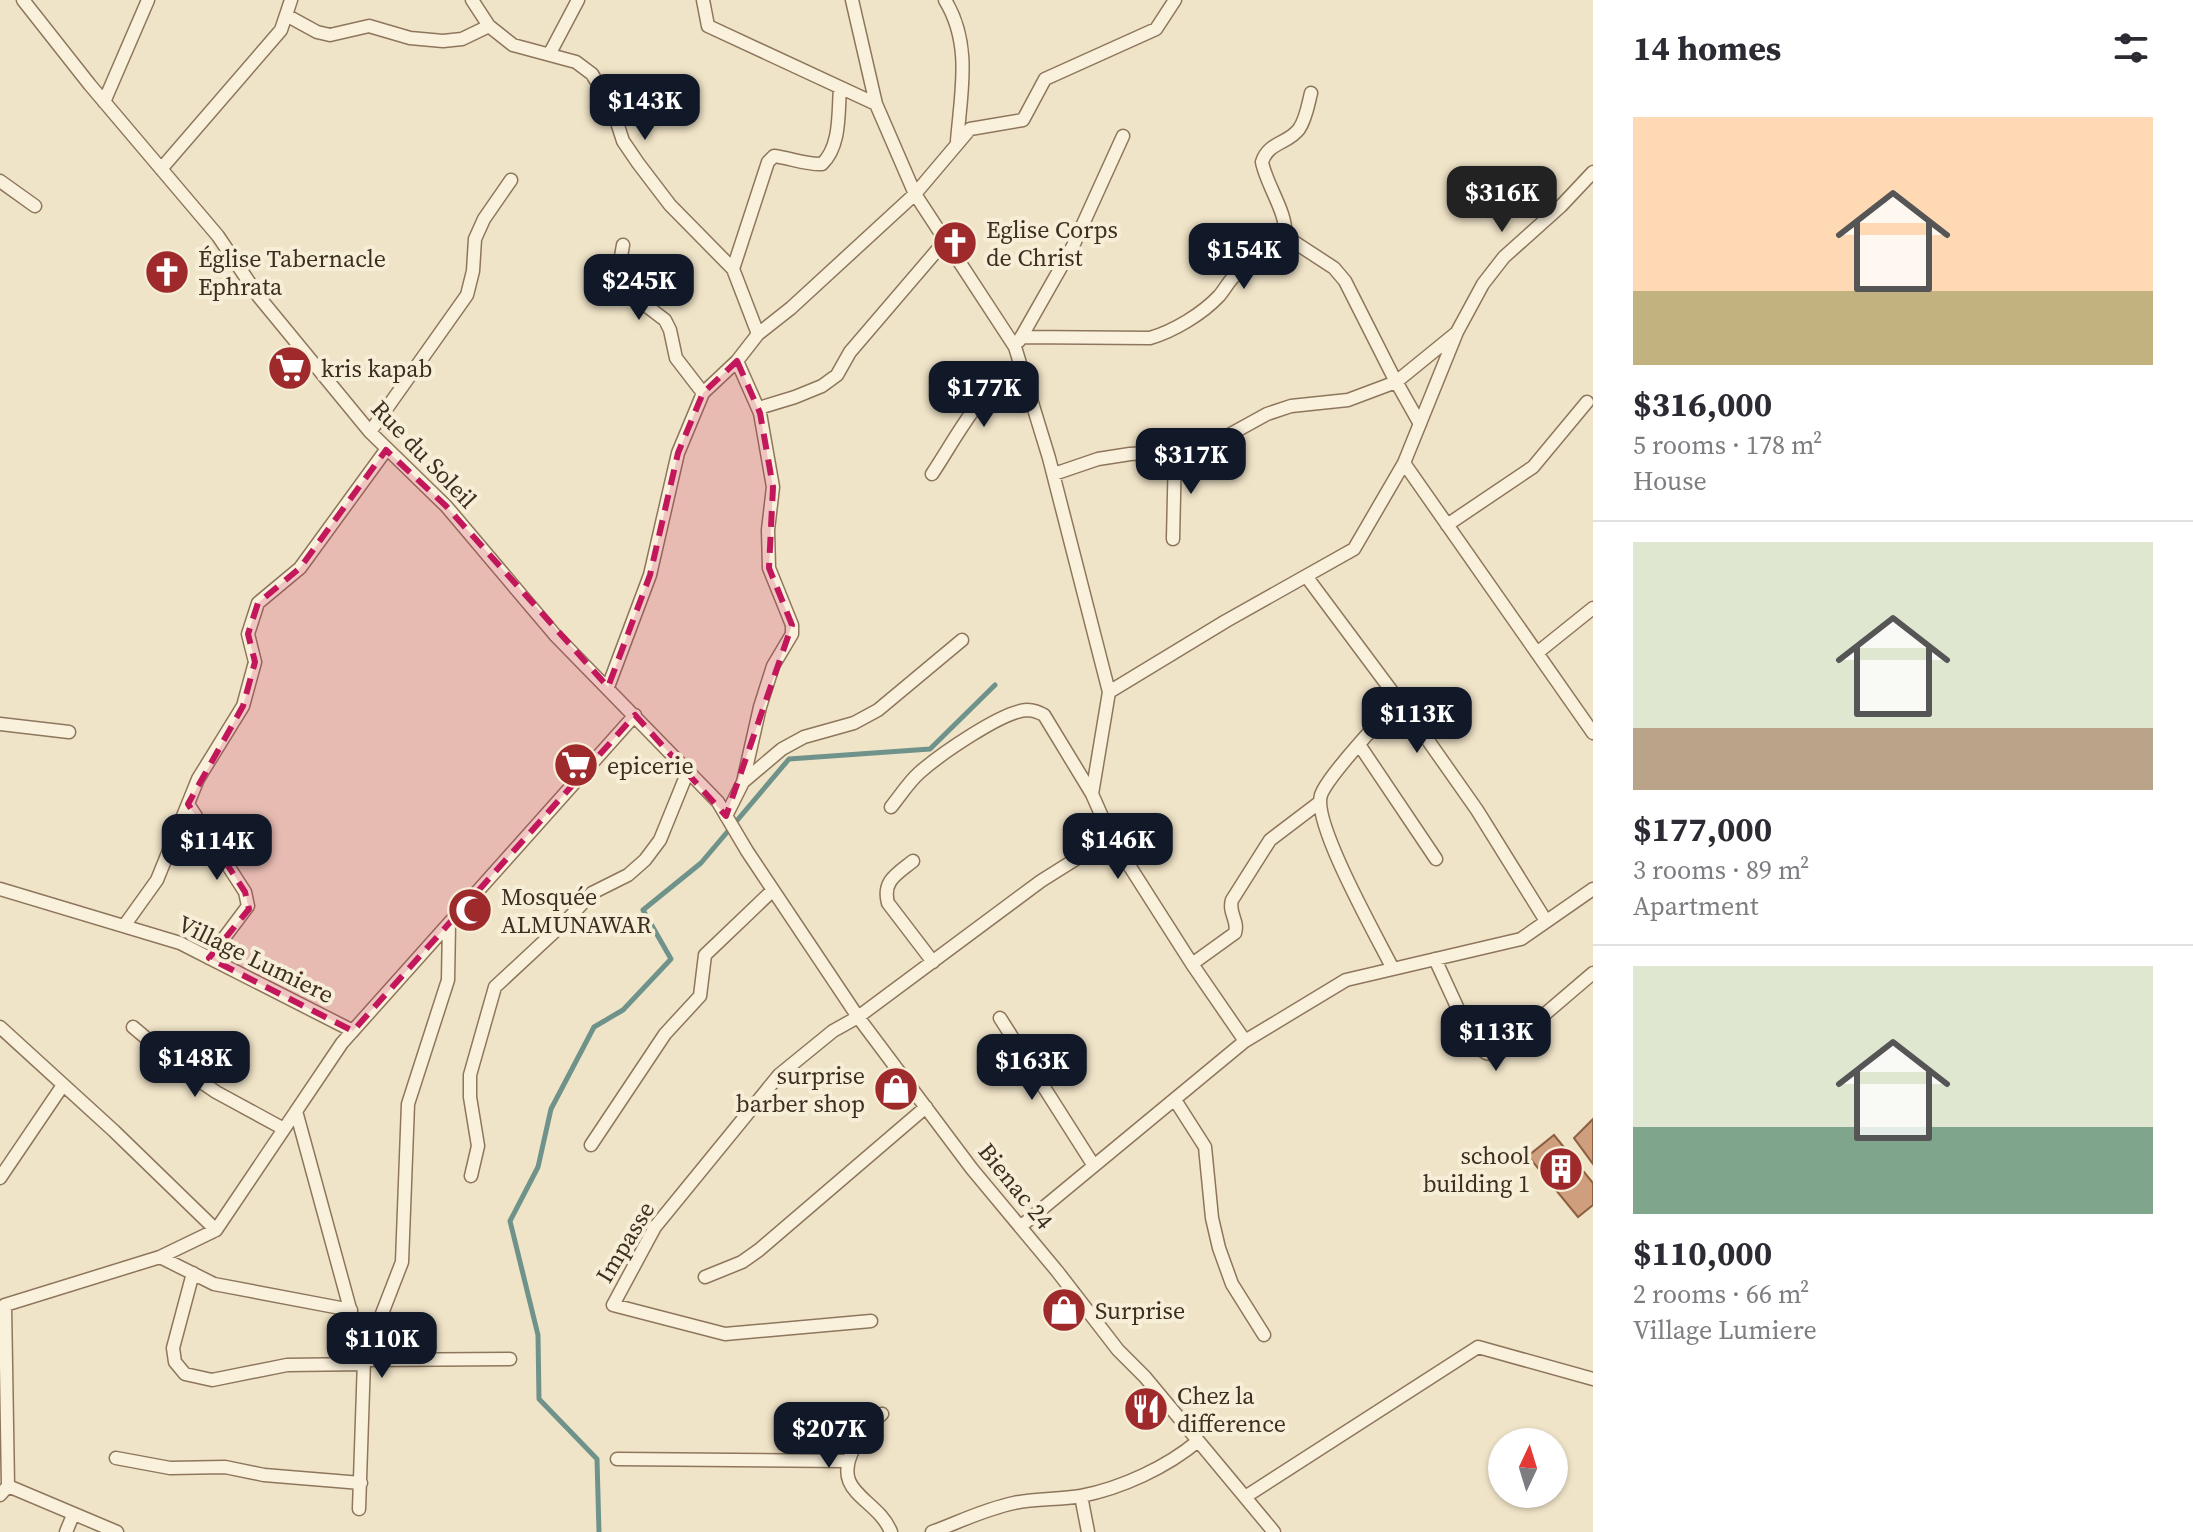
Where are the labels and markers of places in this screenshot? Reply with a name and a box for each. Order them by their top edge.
pin: $143K [589,74,701,142]
pin: $316K [1446,166,1558,234]
place label: Eglise Corps de Christ [986,213,1118,274]
church icon: Eglise Corps de Christ [931,219,979,267]
pin: $154K [1188,223,1300,291]
place label: Église Tabernacle Ephrata [198,242,386,303]
church icon: Église Tabernacle Ephrata [143,248,191,296]
pin: $245K [583,254,695,322]
supermarket icon: kris kapab [266,344,314,392]
place label: kris kapab [321,352,432,385]
pin: $177K [928,361,1040,429]
pin: $317K [1135,428,1247,496]
pin: $113K [1361,687,1473,755]
supermarket icon: epicerie [552,741,600,789]
place label: epicerie [607,749,694,782]
pin: $146K [1062,813,1174,881]
pin: $114K [161,814,273,882]
place label: Mosquée ALMUNAWAR [501,880,652,941]
mosque icon: Mosquée ALMUNAWAR [446,886,494,934]
pin: $113K [1440,1005,1552,1073]
pin: $148K [139,1031,251,1099]
pin: $163K [976,1034,1088,1102]
place label: surprise barber shop [736,1059,865,1120]
shop icon: surprise barber shop [872,1065,920,1113]
place label: school building 1 [1423,1139,1530,1200]
building icon: school building 1 [1537,1145,1585,1193]
shop icon: Surprise [1040,1286,1088,1334]
place label: Surprise [1095,1294,1185,1327]
pin: $110K [326,1312,438,1380]
place label: Chez la difference [1177,1379,1286,1440]
restaurant icon: Chez la difference [1122,1385,1170,1433]
pin: $207K [773,1402,885,1470]

